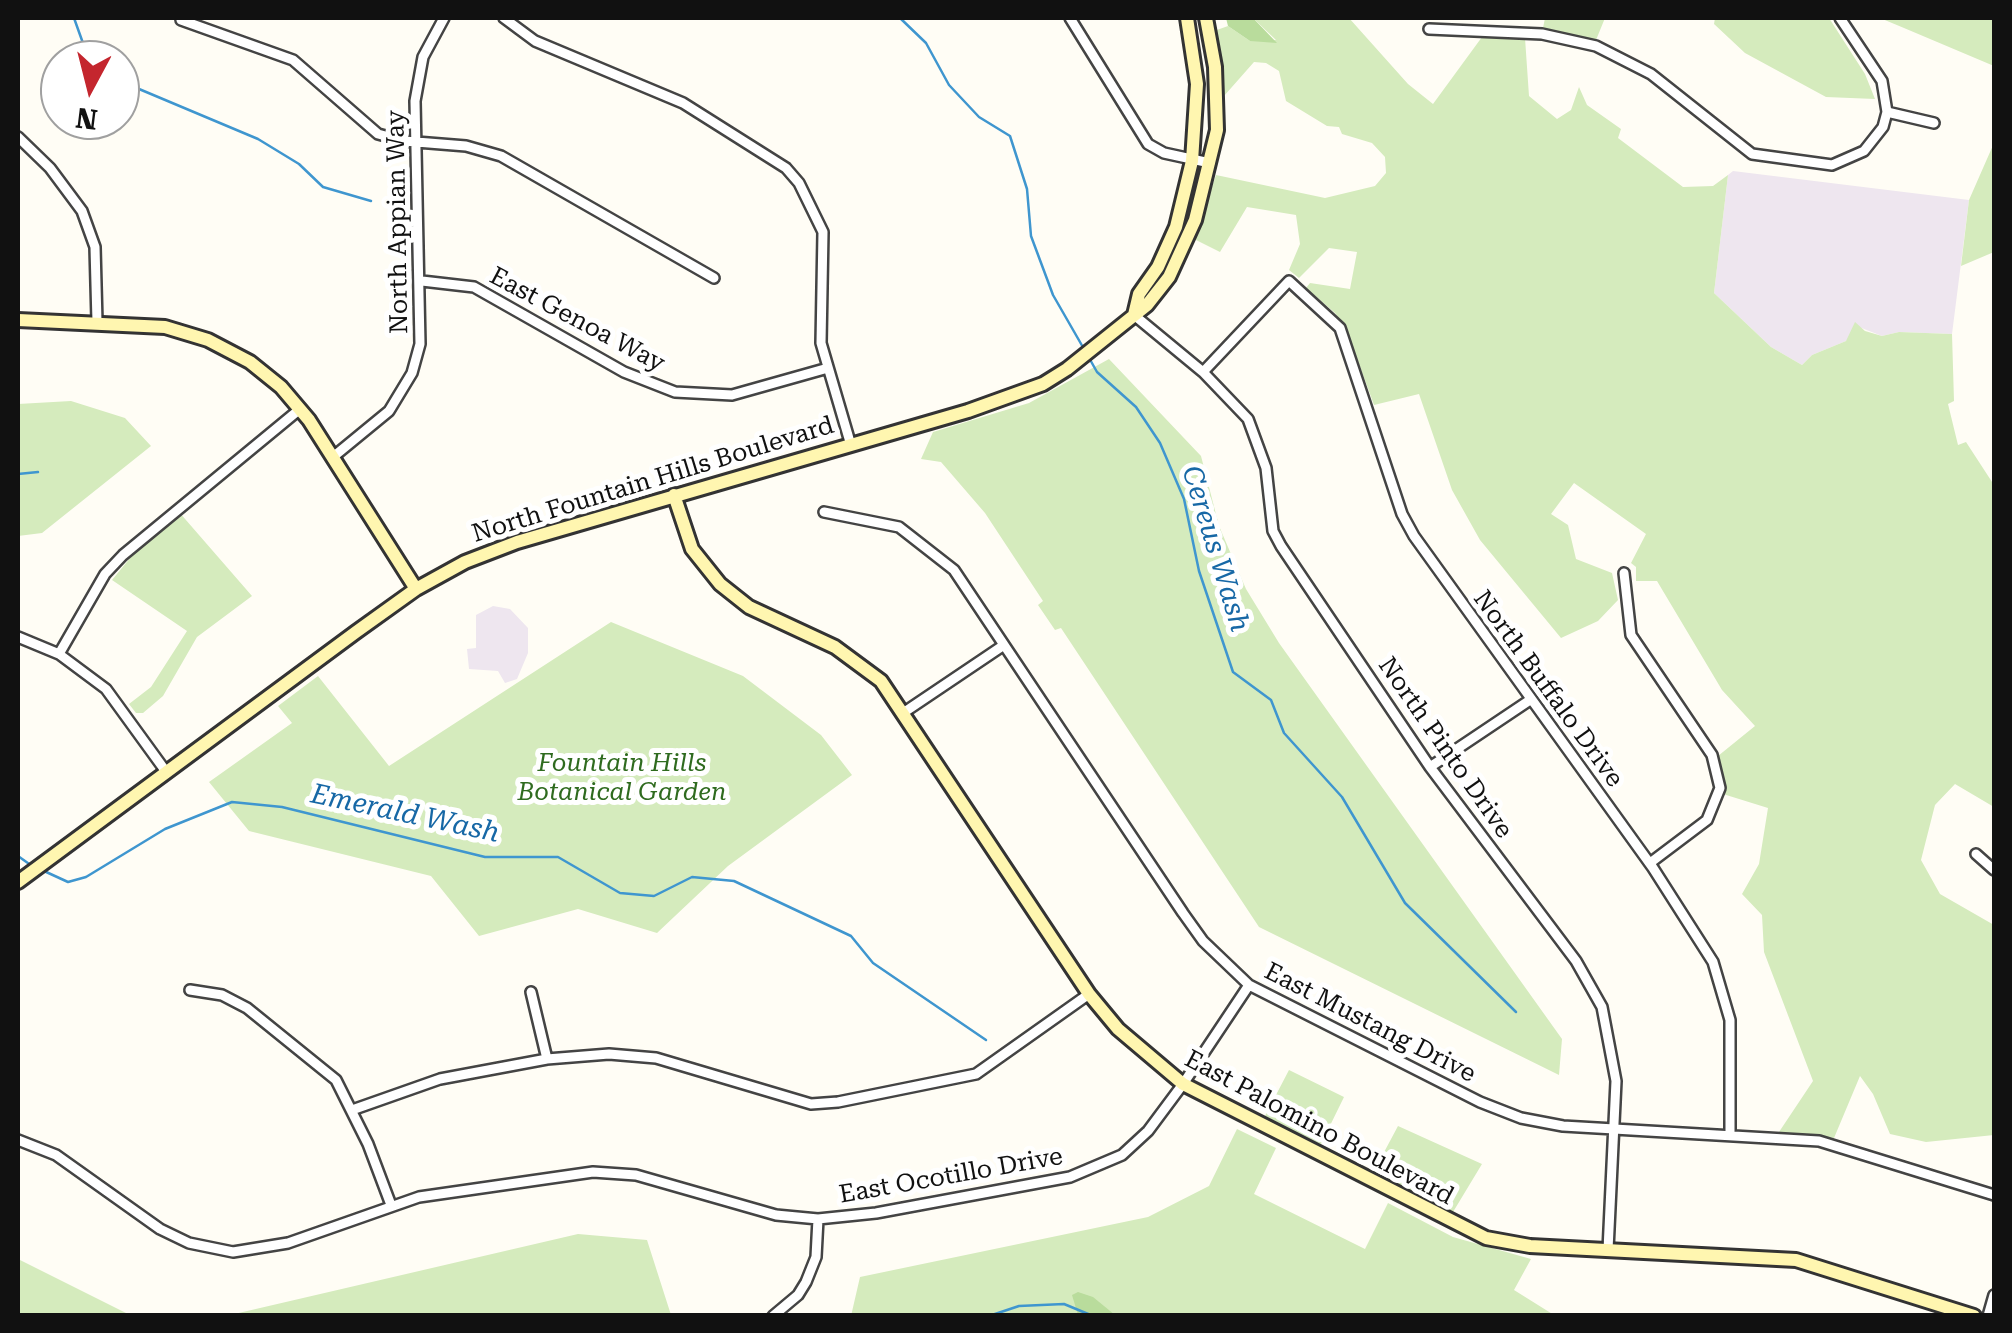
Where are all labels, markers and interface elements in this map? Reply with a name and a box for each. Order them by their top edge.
north arrow [40,40,140,140]
text: N [74,101,99,136]
street label: North Appian Way [381,110,415,334]
street label: East Genoa Way [484,261,670,379]
street label: North Fountain Hills Boulevard [468,411,838,549]
water label: Cereus Wash [1174,462,1256,636]
street label: North Buffalo Drive [1467,585,1629,793]
street label: North Pinto Drive [1371,652,1519,844]
park label: Fountain Hills Botanical Garden [518,749,726,808]
water label: Emerald Wash [308,778,502,850]
street label: East Mustang Drive [1259,957,1481,1089]
street label: East Palomino Boulevard [1179,1044,1459,1212]
street label: East Ocotillo Drive [837,1142,1065,1210]

